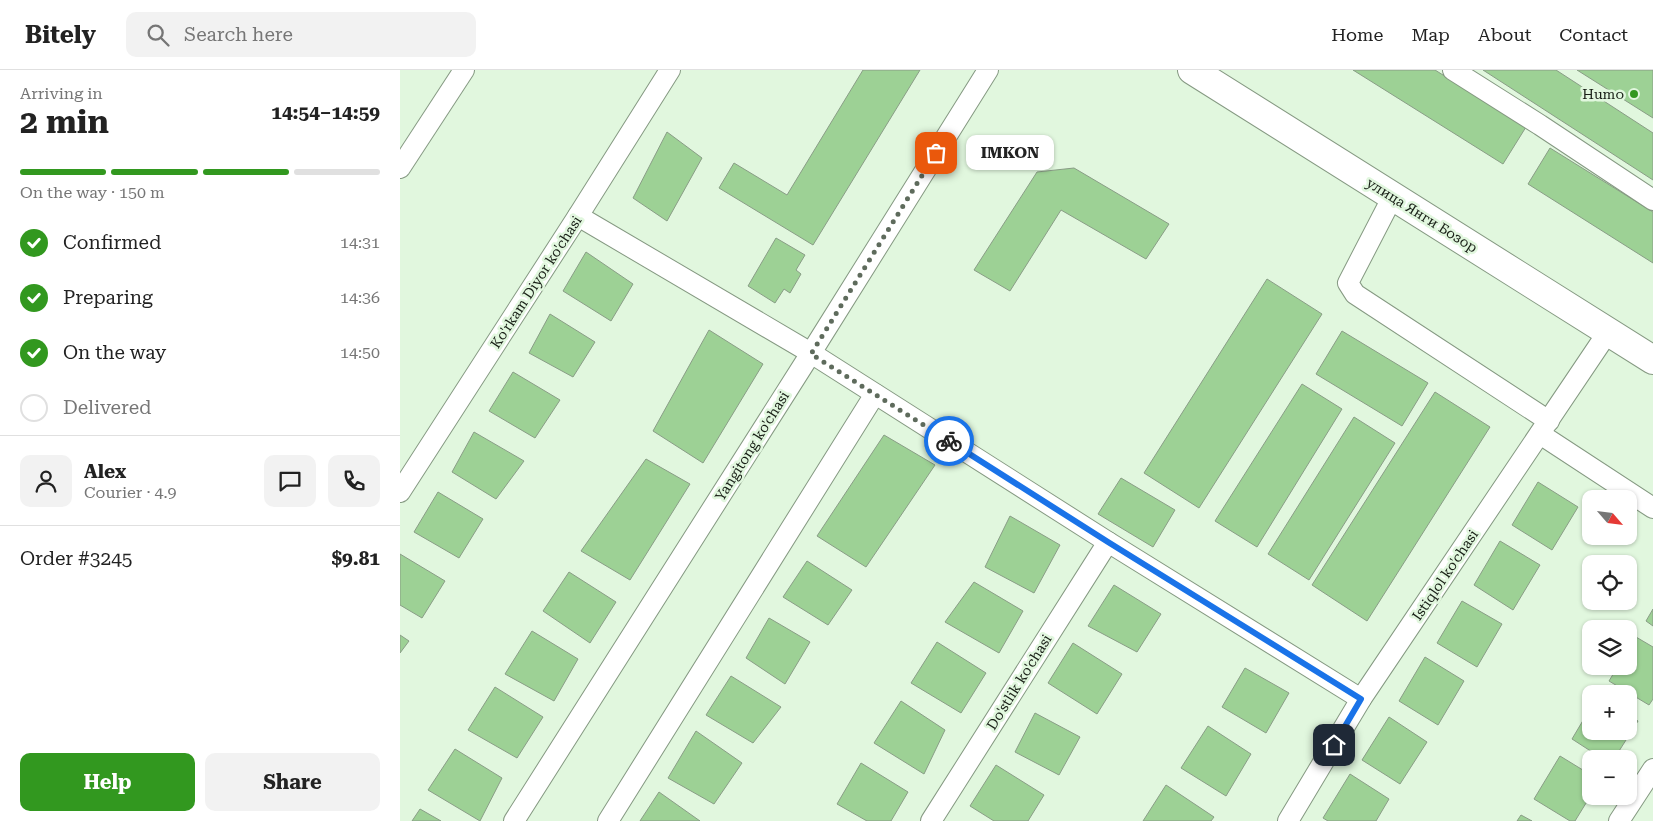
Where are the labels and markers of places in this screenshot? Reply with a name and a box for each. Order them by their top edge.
place label: Humo [1582,86,1624,102]
marker: Humo [1628,88,1640,100]
pin [915,132,957,174]
callout: IMKON [966,136,1054,170]
pin [1313,724,1355,766]

